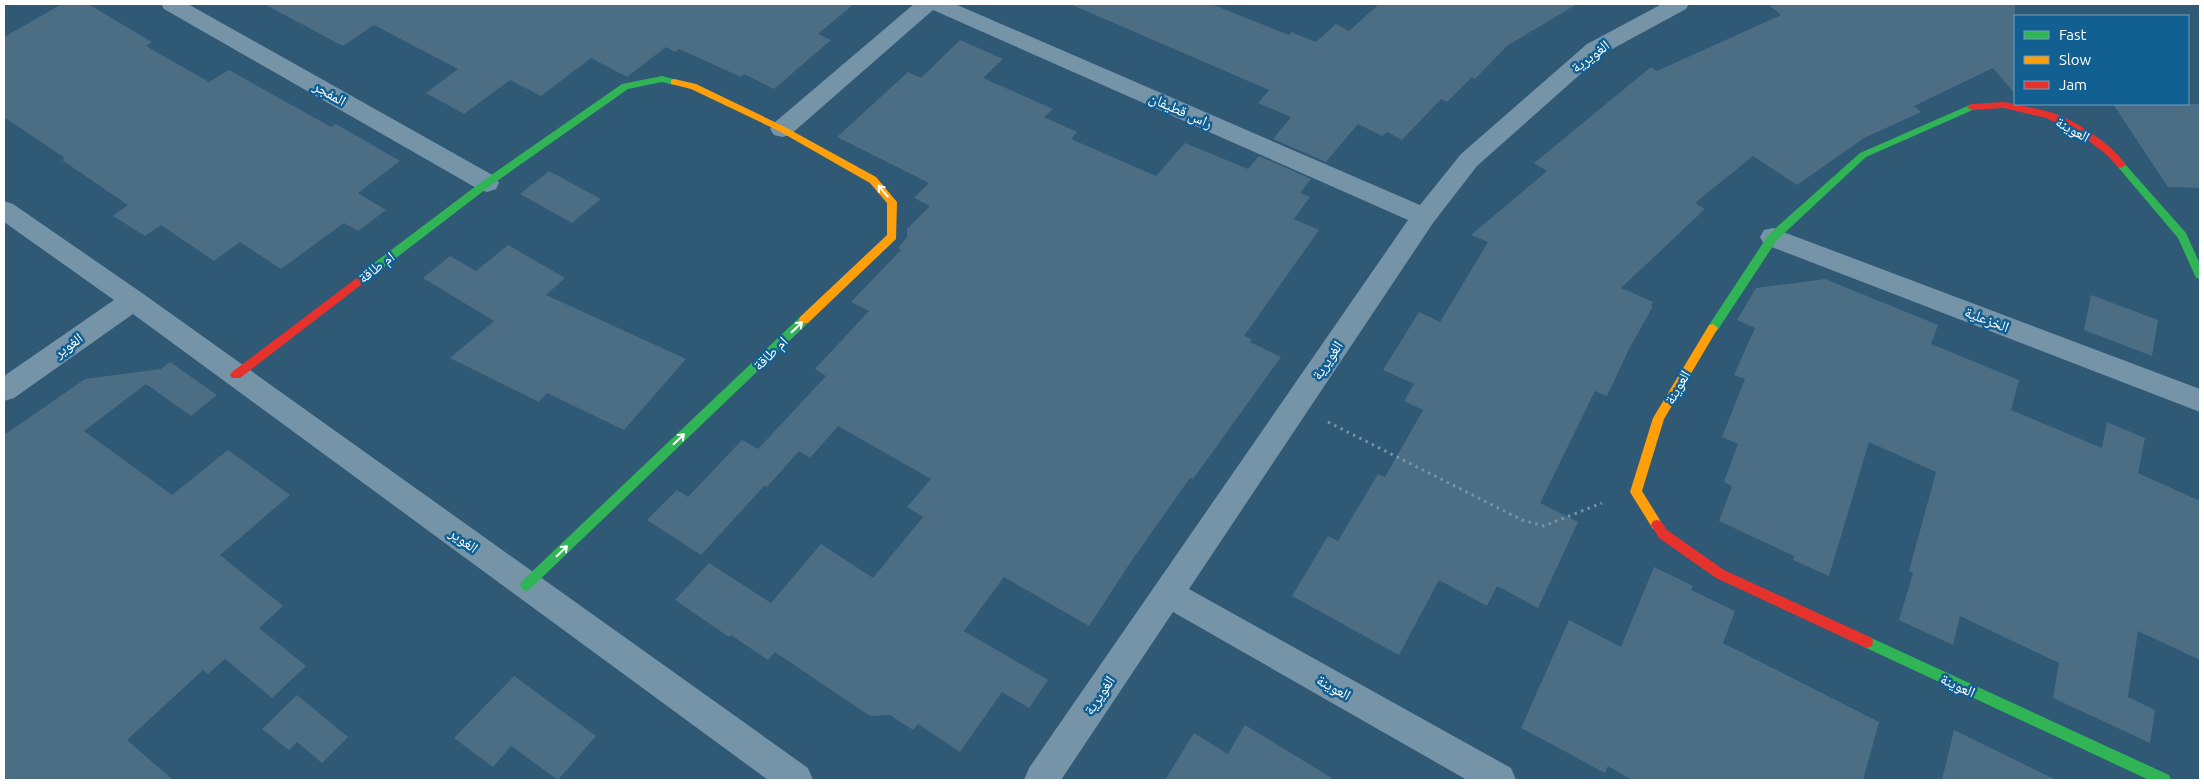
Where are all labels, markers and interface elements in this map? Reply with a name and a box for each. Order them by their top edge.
legend [2014,15,2189,105]
text: Fast [2059,26,2087,43]
street label: الغويرية [1568,36,1613,77]
text: Slow [2059,51,2092,68]
street label: المفجر [309,76,349,110]
text: Jam [2059,76,2087,93]
street label: راس قطيفان [1146,89,1215,133]
street label: العوينة [2053,113,2093,146]
one-way arrow [877,185,888,198]
street label: ام طاقة [354,248,399,288]
street label: الخزعلية [1962,303,2012,336]
one-way arrow [791,321,803,333]
street label: الغوير [50,329,86,362]
street label: ام طاقة [749,333,792,375]
street label: الغويرية [1308,337,1347,383]
street label: العوينة [1661,367,1694,407]
one-way arrow [673,433,686,445]
street label: الغوير [445,523,482,557]
one-way arrow [555,545,568,557]
street label: العوينة [1938,670,1978,701]
street label: العوينة [1314,671,1354,704]
street label: الغويرية [1080,672,1119,718]

